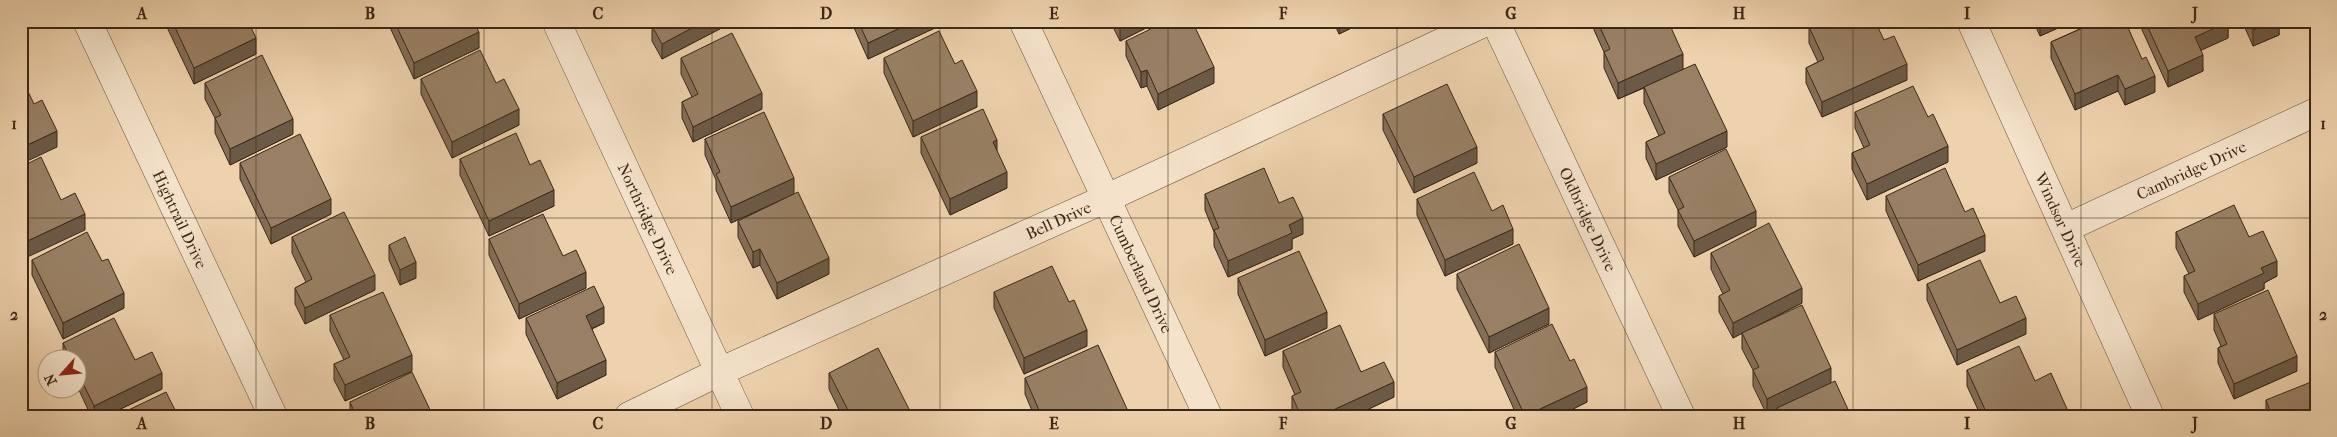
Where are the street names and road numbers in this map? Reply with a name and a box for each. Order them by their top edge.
street label: Cambridge Drive [2133,136,2249,204]
street label: Northridge Drive [614,160,682,277]
street label: Oldbridge Drive [1556,164,1621,274]
street label: Hightrail Drive [149,167,212,271]
street label: Windsor Drive [2031,168,2091,270]
street label: Bell Drive [1023,197,1094,243]
street label: Cumberland Drive [1105,211,1177,336]

